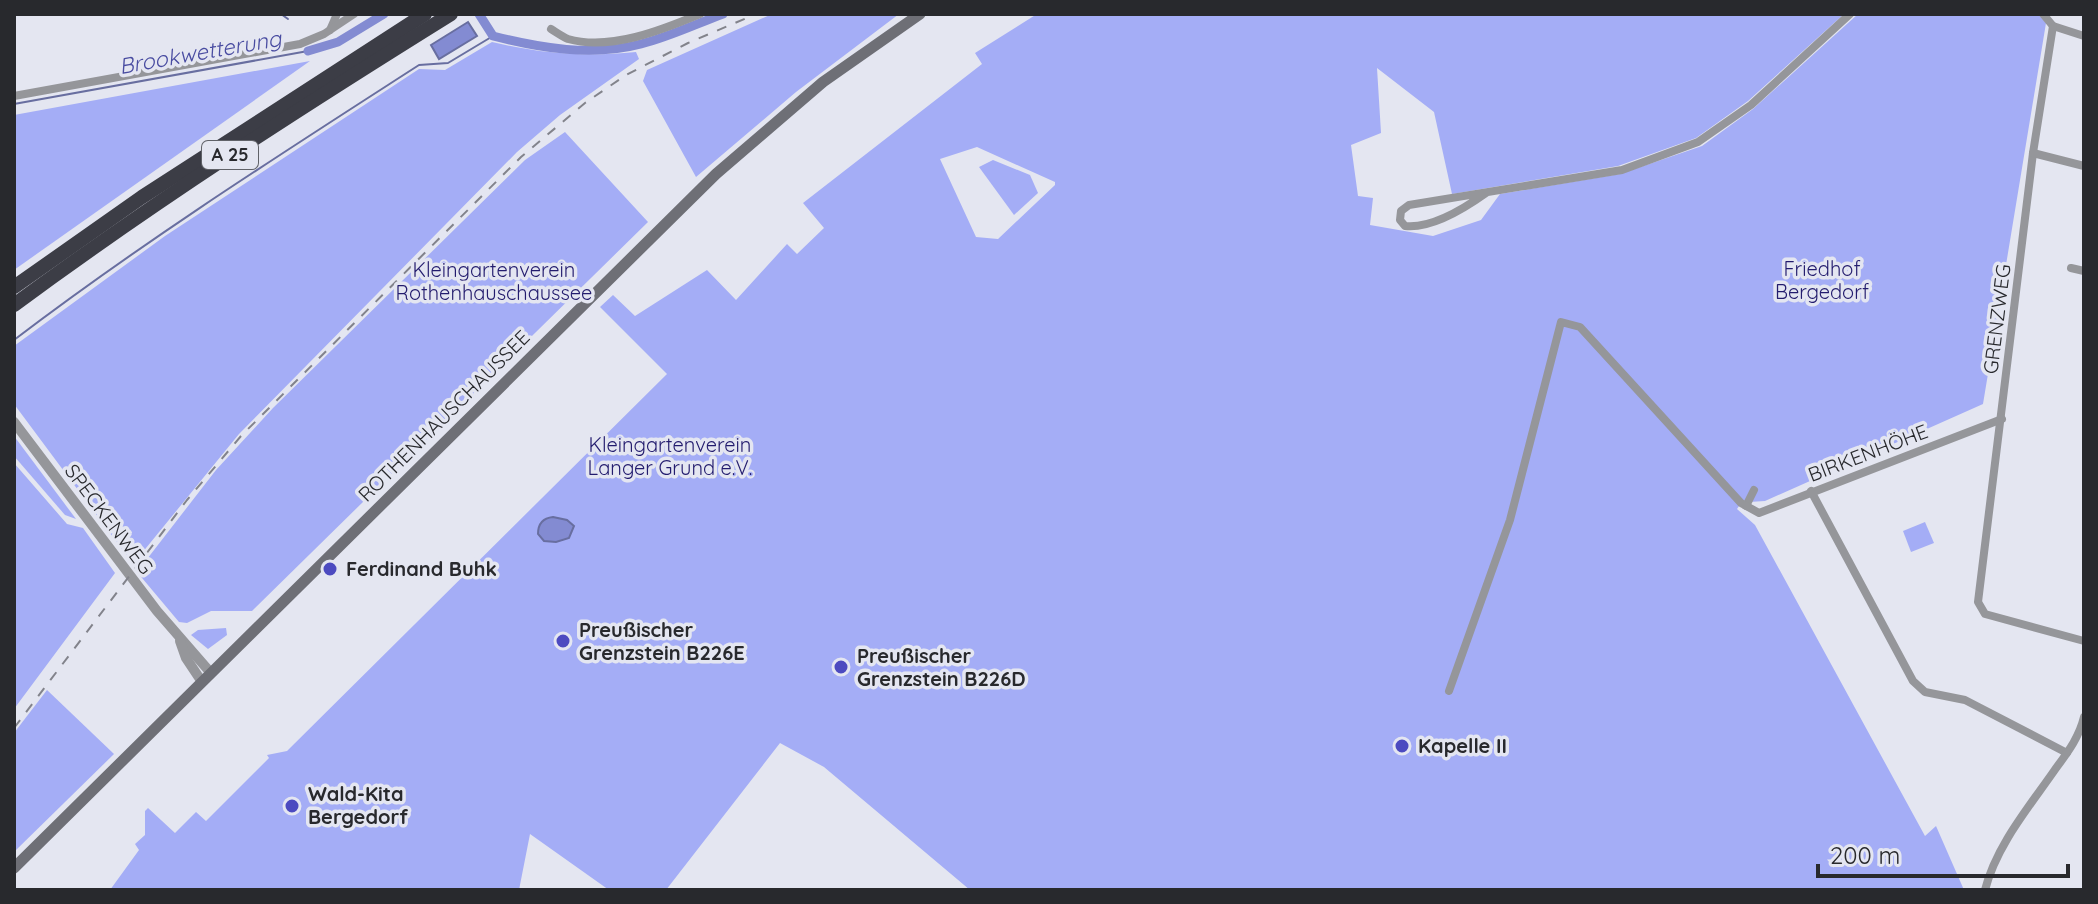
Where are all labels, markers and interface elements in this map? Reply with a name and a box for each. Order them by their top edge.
water label: Brookwetterung [117,24,285,80]
road number: A 25 [202,141,258,169]
park label: Friedhof Bergedorf [1775,256,1869,304]
park label: Kleingartenverein Rothenhauschaussee [396,257,592,305]
street label: GRENZWEG [1977,262,2016,375]
street label: ROTHENHAUSCHAUSSEE [353,325,535,507]
street label: BIRKENHÖHE [1804,418,1931,487]
park label: Kleingartenverein Langer Grund e.V. [588,432,752,480]
street label: SPECKENWEG [60,459,159,579]
place label: Ferdinand Buhk [346,556,497,581]
marker: Ferdinand Buhk [321,560,339,578]
place label: Preußischer Grenzstein B226E [579,617,745,665]
marker: Preußischer Grenzstein B226E [554,632,572,650]
place label: Preußischer Grenzstein B226D [857,643,1026,691]
marker: Preußischer Grenzstein B226D [832,658,850,676]
place label: Kapelle II [1418,733,1507,758]
marker: Kapelle II [1393,737,1411,755]
place label: Wald-Kita Bergedorf [308,781,408,829]
marker: Wald-Kita Bergedorf [283,797,301,815]
scale bar [1818,828,2068,878]
text: 200 m [1830,840,1900,870]

